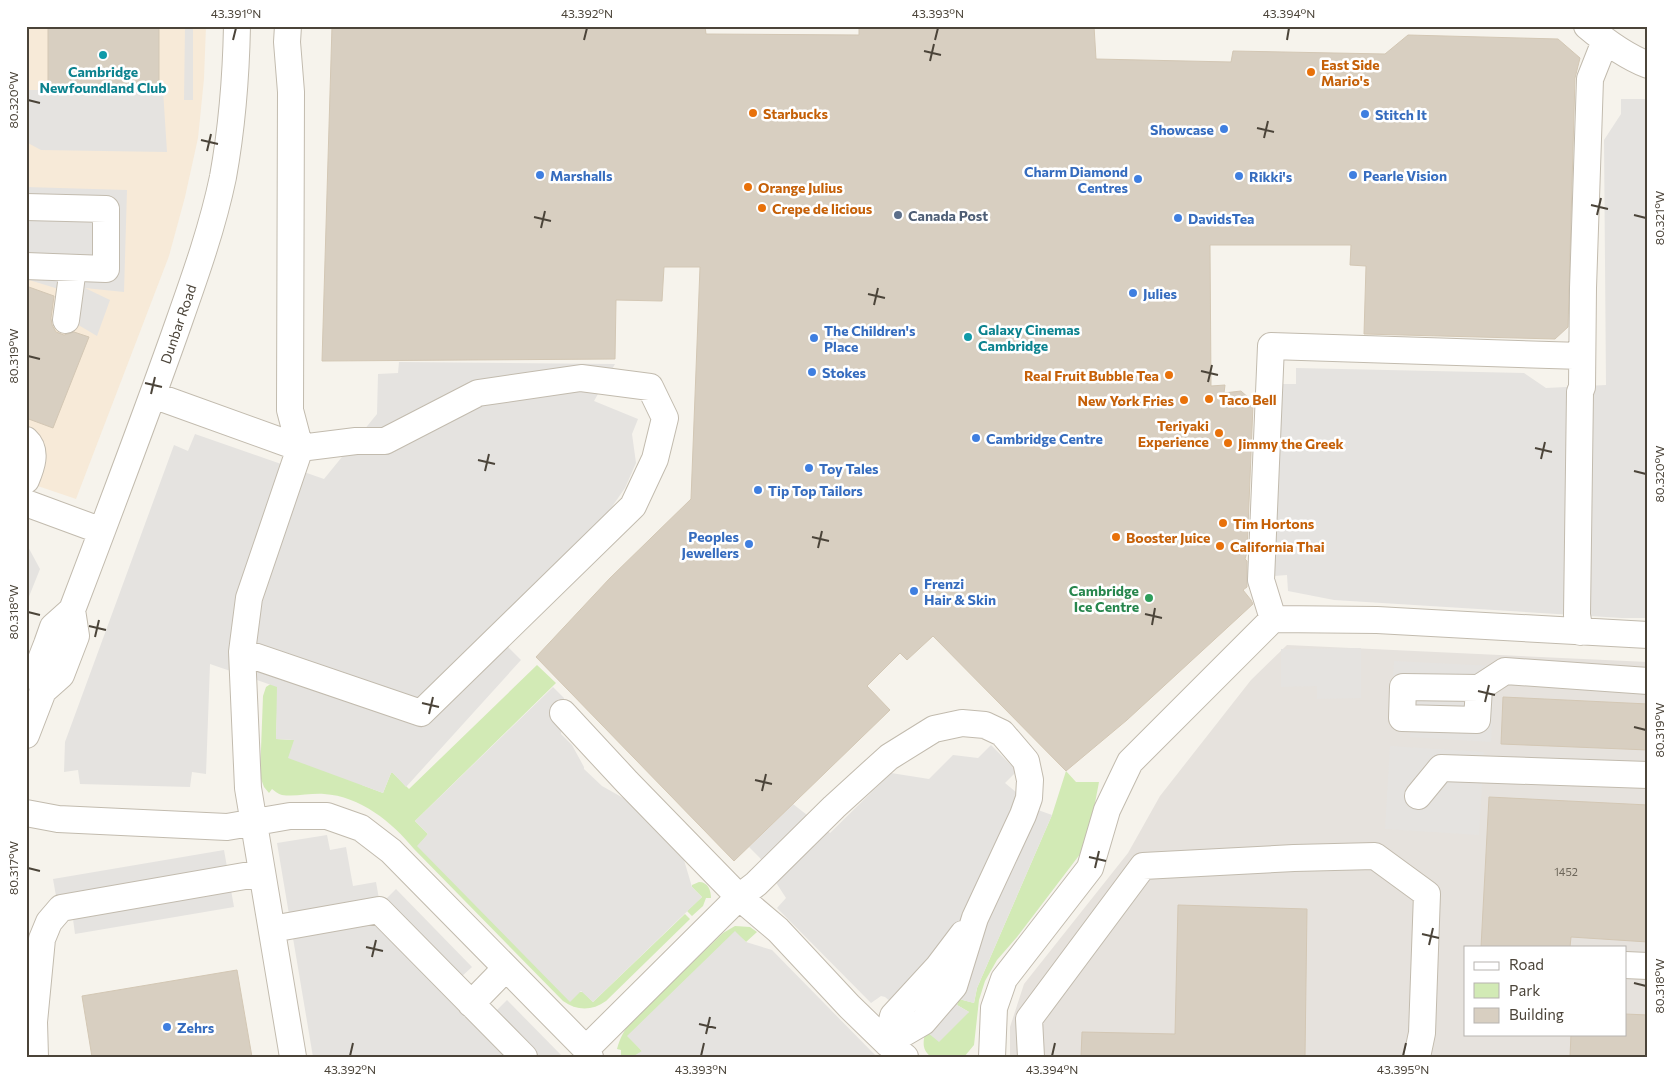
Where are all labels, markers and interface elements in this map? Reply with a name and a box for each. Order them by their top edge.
text: 43.391°N [211,6,261,20]
text: 43.392°N [561,6,613,20]
text: 43.393°N [912,6,964,20]
text: 43.394°N [1263,6,1315,20]
marker: Cambridge Newfoundland Club [97,49,109,61]
place label: East Side Mario's [1321,56,1380,89]
place label: Cambridge Newfoundland Club [39,63,167,96]
marker: East Side Mario's [1305,66,1317,78]
text: 80.320°W [6,72,20,128]
place label: Starbucks [763,105,828,122]
place label: Stitch It [1375,106,1427,123]
marker: Starbucks [747,107,759,119]
marker: Stitch It [1359,108,1371,120]
place label: Showcase [1150,121,1214,138]
marker: Showcase [1218,123,1230,135]
place label: Charm Diamond Centres [1024,163,1128,196]
place label: Marshalls [550,167,613,184]
place label: Pearle Vision [1363,167,1447,184]
place label: Rikki's [1249,168,1293,185]
marker: Marshalls [534,169,546,181]
marker: Pearle Vision [1347,169,1359,181]
marker: Rikki's [1233,170,1245,182]
marker: Charm Diamond Centres [1132,173,1144,185]
place label: Orange Julius [758,179,843,196]
marker: Orange Julius [742,181,754,193]
text: 80.321°W [1652,191,1666,245]
place label: Crepe de licious [772,200,873,217]
marker: Crepe de licious [756,202,768,214]
place label: Canada Post [908,207,988,224]
marker: Canada Post [892,209,904,221]
place label: DavidsTea [1188,210,1254,227]
marker: DavidsTea [1172,212,1184,224]
street label: Dunbar Road [156,282,200,366]
place label: Julies [1143,285,1178,302]
marker: Julies [1127,287,1139,299]
place label: Galaxy Cinemas Cambridge [978,321,1081,354]
place label: The Children's Place [824,322,916,355]
text: 80.319°W [6,329,20,383]
marker: Galaxy Cinemas Cambridge [962,331,974,343]
marker: The Children's Place [808,332,820,344]
place label: Stokes [822,364,867,381]
marker: Stokes [806,366,818,378]
place label: Real Fruit Bubble Tea [1024,367,1159,384]
marker: Real Fruit Bubble Tea [1163,369,1175,381]
place label: Taco Bell [1219,391,1277,408]
place label: New York Fries [1077,392,1174,409]
marker: Taco Bell [1203,393,1215,405]
marker: New York Fries [1178,394,1190,406]
place label: Teriyaki Experience [1138,417,1209,450]
marker: Teriyaki Experience [1213,427,1225,439]
place label: Cambridge Centre [986,430,1103,447]
marker: Cambridge Centre [970,432,982,444]
place label: Jimmy the Greek [1238,435,1344,452]
marker: Jimmy the Greek [1222,437,1234,449]
text: 80.320°W [1652,446,1666,502]
place label: Toy Tales [819,460,879,477]
marker: Toy Tales [803,462,815,474]
place label: Tip Top Tailors [768,482,863,499]
marker: Tip Top Tailors [752,484,764,496]
place label: Tim Hortons [1233,515,1315,532]
marker: Tim Hortons [1217,517,1229,529]
place label: Peoples Jewellers [682,528,739,561]
place label: Booster Juice [1126,529,1211,546]
marker: Booster Juice [1110,531,1122,543]
marker: Peoples Jewellers [743,538,755,550]
place label: California Thai [1230,538,1325,555]
marker: California Thai [1214,540,1226,552]
place label: Frenzi Hair & Skin [924,575,996,608]
place label: Cambridge Ice Centre [1069,582,1139,615]
text: 80.318°W [6,585,20,639]
marker: Frenzi Hair & Skin [908,585,920,597]
marker: Cambridge Ice Centre [1143,592,1155,604]
text: 80.319°W [1652,703,1666,757]
text: 80.317°W [6,841,20,895]
house number: 1452 [1554,865,1578,878]
legend [1464,946,1626,1036]
text: Road [1509,955,1544,973]
text: 80.318°W [1652,959,1666,1013]
text: Park [1509,981,1540,999]
text: Building [1509,1005,1564,1023]
place label: Zehrs [177,1019,215,1036]
marker: Zehrs [161,1021,173,1033]
text: 43.392°N [324,1062,376,1076]
text: 43.393°N [675,1062,727,1076]
text: 43.394°N [1026,1062,1078,1076]
text: 43.395°N [1377,1062,1429,1076]

